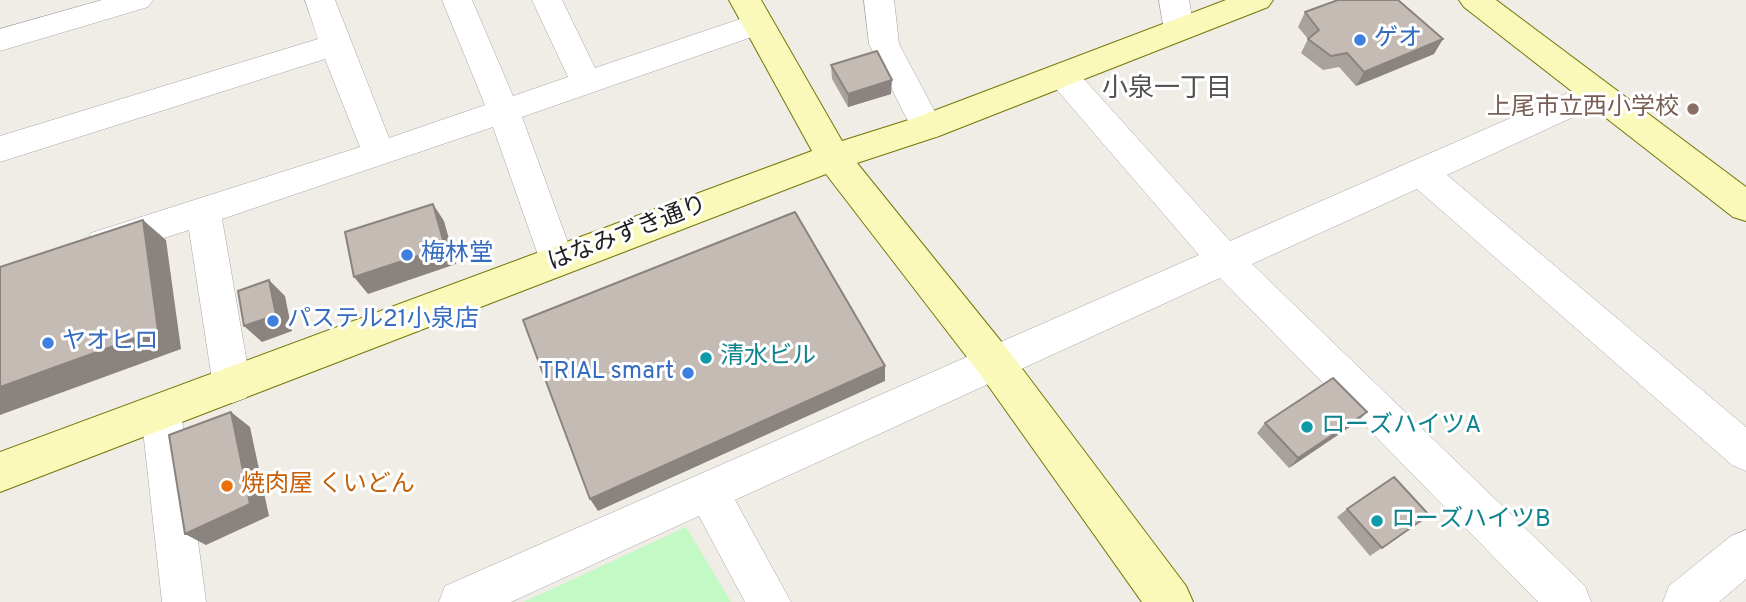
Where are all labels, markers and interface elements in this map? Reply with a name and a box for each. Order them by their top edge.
place label: ゲオ [1374,26,1422,54]
marker: ゲオ [1352,32,1368,48]
district label: 小泉一丁目 [1102,75,1232,107]
place label: 上尾市立西小学校 [1487,95,1679,123]
marker: 上尾市立西小学校 [1685,101,1701,117]
street label: はなみずき通り [544,191,712,279]
place label: 梅林堂 [421,241,493,269]
marker: 梅林堂 [399,247,415,263]
place label: パステル21小泉店 [287,307,479,335]
marker: パステル21小泉店 [265,313,281,329]
place label: ヤオヒロ [62,329,158,357]
marker: ヤオヒロ [40,335,56,351]
place label: 清水ビル [720,344,816,372]
marker: 清水ビル [698,350,714,366]
place label: TRIAL smart [540,359,674,387]
marker: TRIAL smart [680,365,696,381]
place label: ローズハイツA [1321,413,1481,441]
marker: ローズハイツA [1299,419,1315,435]
place label: 焼肉屋 くいどん [241,472,415,500]
marker: 焼肉屋 くいどん [219,478,235,494]
place label: ローズハイツB [1391,507,1551,535]
marker: ローズハイツB [1369,513,1385,529]

